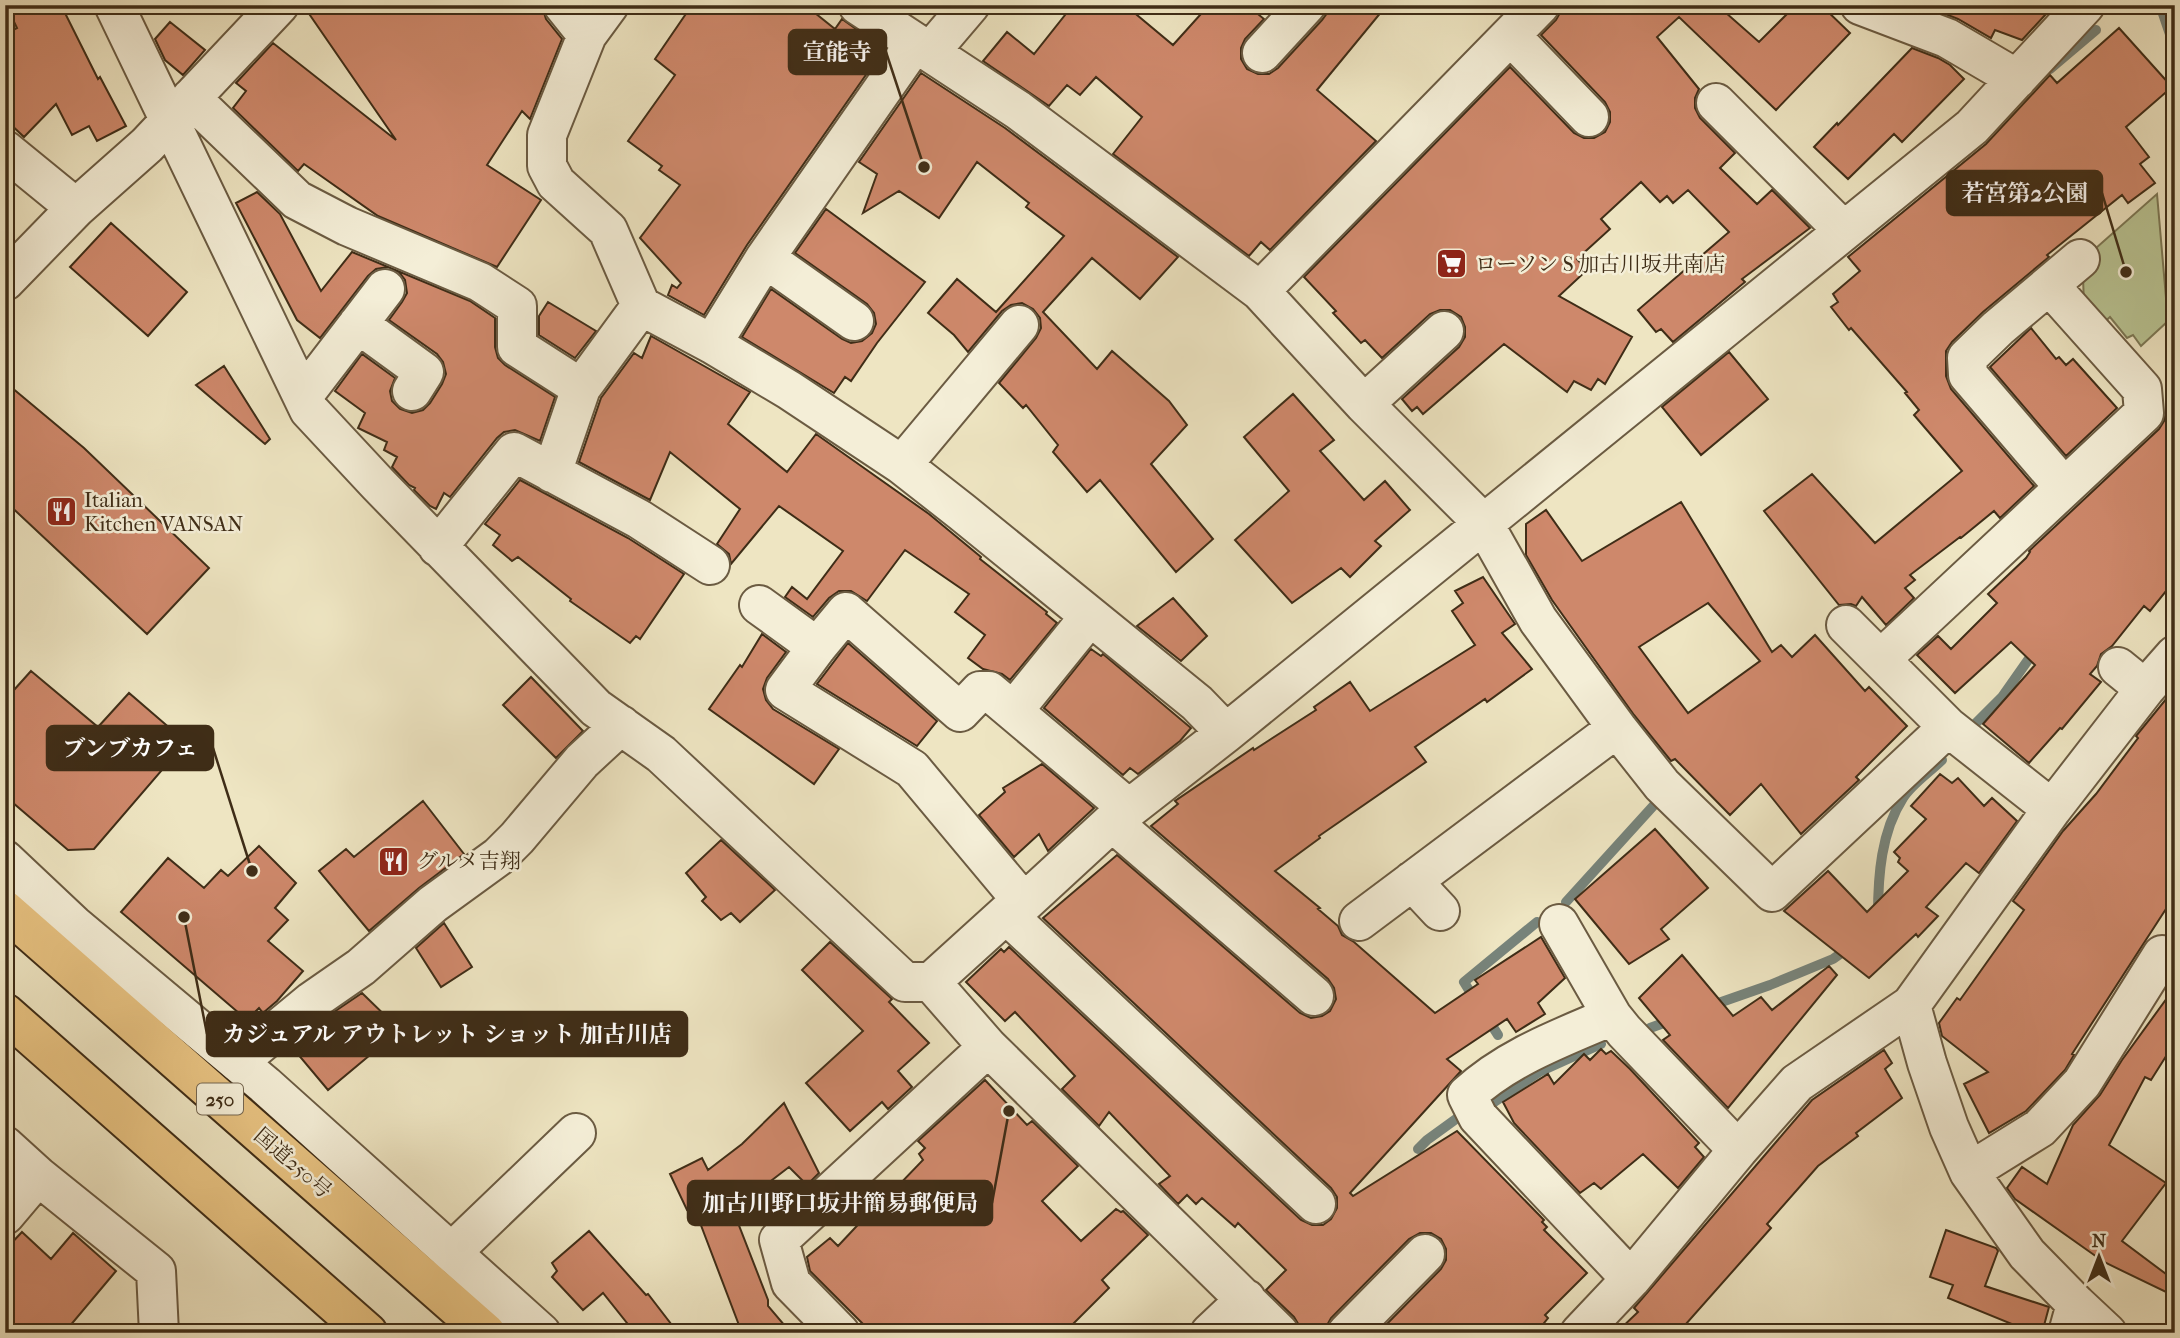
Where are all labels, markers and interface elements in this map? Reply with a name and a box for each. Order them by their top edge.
callout: 宣能寺 [789,30,886,74]
text: 宣能寺 [803,39,872,66]
callout: 若宮第2公園 [1947,171,2102,215]
text: 若宮第2公園 [1962,180,2088,207]
supermarket icon: ローソン S 加古川坂井南店 [1435,247,1469,281]
place label: ローソン S 加古川坂井南店 [1475,252,1725,276]
place label: Italian Kitchen VANSAN [84,488,243,536]
restaurant icon: Italian Kitchen VANSAN [44,495,78,529]
callout: ブンブカフェ [47,726,213,770]
text: ブンブカフェ [62,735,198,762]
restaurant icon: グルメ吉翔 [377,844,411,878]
place label: グルメ吉翔 [417,849,521,873]
callout: カジュアル アウトレット ショット 加古川店 [207,1012,687,1056]
text: カジュアル アウトレット ショット 加古川店 [222,1021,672,1048]
road number: 250 [197,1084,243,1114]
street label: 国道250号 [250,1123,336,1203]
callout: 加古川野口坂井簡易郵便局 [688,1181,992,1225]
text: 加古川野口坂井簡易郵便局 [702,1190,978,1217]
north arrow [2064,1222,2134,1292]
text: N [2092,1230,2107,1252]

